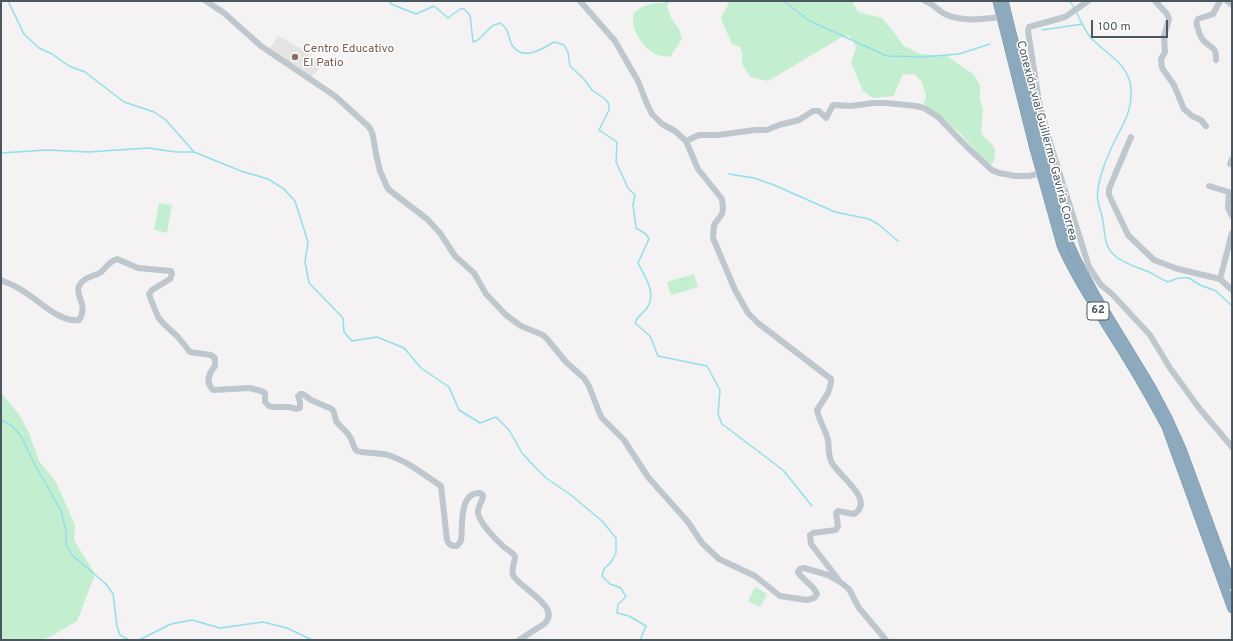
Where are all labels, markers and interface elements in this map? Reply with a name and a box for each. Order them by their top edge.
scale bar [1093,12,1170,38]
text: 100 m [1098,19,1131,35]
street label: Conexión vial Guillermo Gaviria Correa [1012,39,1080,243]
place label: Centro Educativo El Patio [303,43,394,71]
marker: Centro Educativo El Patio [290,52,300,62]
road number: 62 [1087,302,1109,320]

